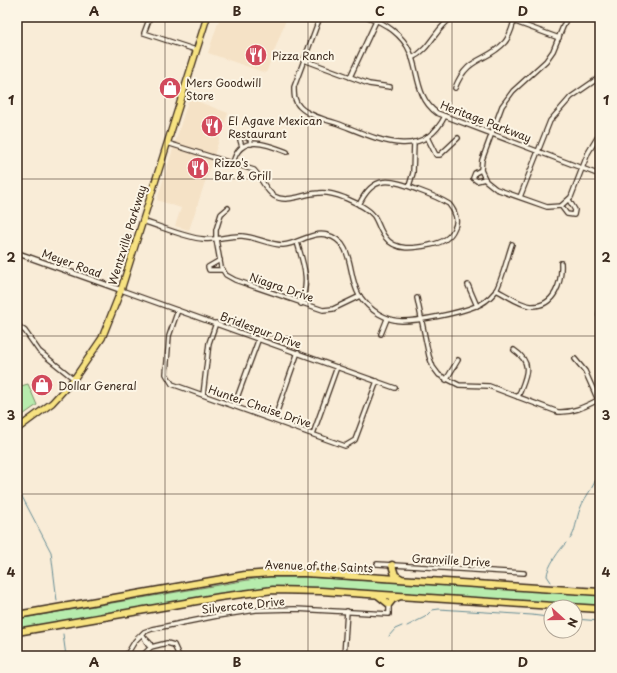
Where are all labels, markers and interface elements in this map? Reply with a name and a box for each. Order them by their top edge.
text: A [89,1,99,20]
text: B [233,1,242,20]
text: C [375,1,385,20]
text: D [518,1,528,20]
restaurant icon: Pizza Ranch [243,42,269,68]
place label: Pizza Ranch [272,47,335,64]
place label: Mers Goodwill Store [186,74,261,104]
shop icon: Mers Goodwill Store [157,75,183,101]
text: 1 [8,90,14,109]
text: 1 [603,90,609,109]
street label: Heritage Parkway [438,96,534,146]
place label: El Agave Mexican Restaurant [228,112,322,142]
restaurant icon: El Agave Mexican Restaurant [199,113,225,139]
place label: Rizzo's Bar & Grill [214,154,271,184]
restaurant icon: Rizzo's Bar & Grill [185,155,211,181]
street label: Wentzville Parkway [104,183,150,287]
street label: Meyer Road [40,244,104,282]
text: 2 [6,247,16,266]
text: 2 [601,247,611,266]
street label: Niagra Drive [247,268,317,306]
street label: Bridlespur Drive [218,307,304,353]
shop icon: Dollar General [29,372,55,398]
place label: Dollar General [58,377,137,394]
street label: Hunter Chaise Drive [206,380,314,432]
text: 3 [7,405,16,424]
text: 3 [602,405,611,424]
street label: Granville Drive [411,549,491,571]
street label: Avenue of the Saints [265,556,373,576]
text: 4 [7,562,16,581]
text: 4 [602,562,611,581]
street label: Silvercote Drive [201,592,286,618]
north arrow [543,599,583,639]
text: N [563,616,582,630]
text: A [89,652,99,671]
text: B [233,652,242,671]
text: C [375,652,385,671]
text: D [518,652,528,671]

